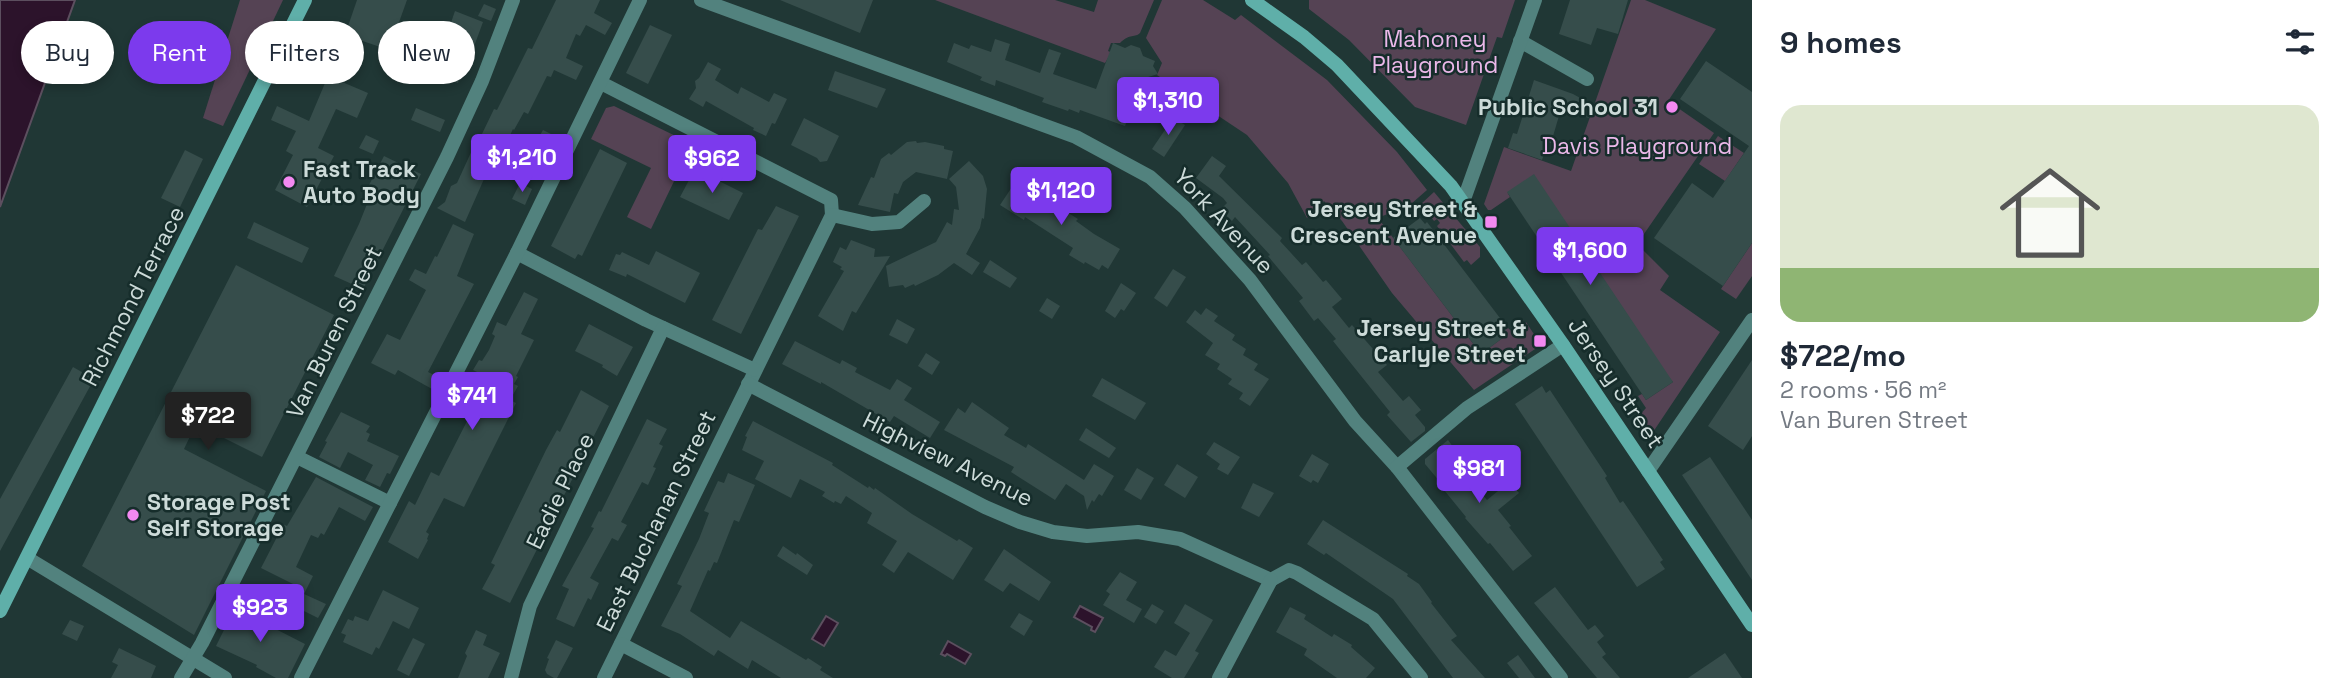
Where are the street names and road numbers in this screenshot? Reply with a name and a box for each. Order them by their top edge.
street label: York Avenue [1167,162,1281,280]
street label: Richmond Terrace [75,201,191,391]
street label: Van Buren Street [279,241,389,423]
street label: Jersey Street [1561,312,1671,454]
street label: East Buchanan Street [589,405,723,637]
street label: Highview Avenue [858,405,1038,513]
street label: Eadie Place [519,428,601,554]

